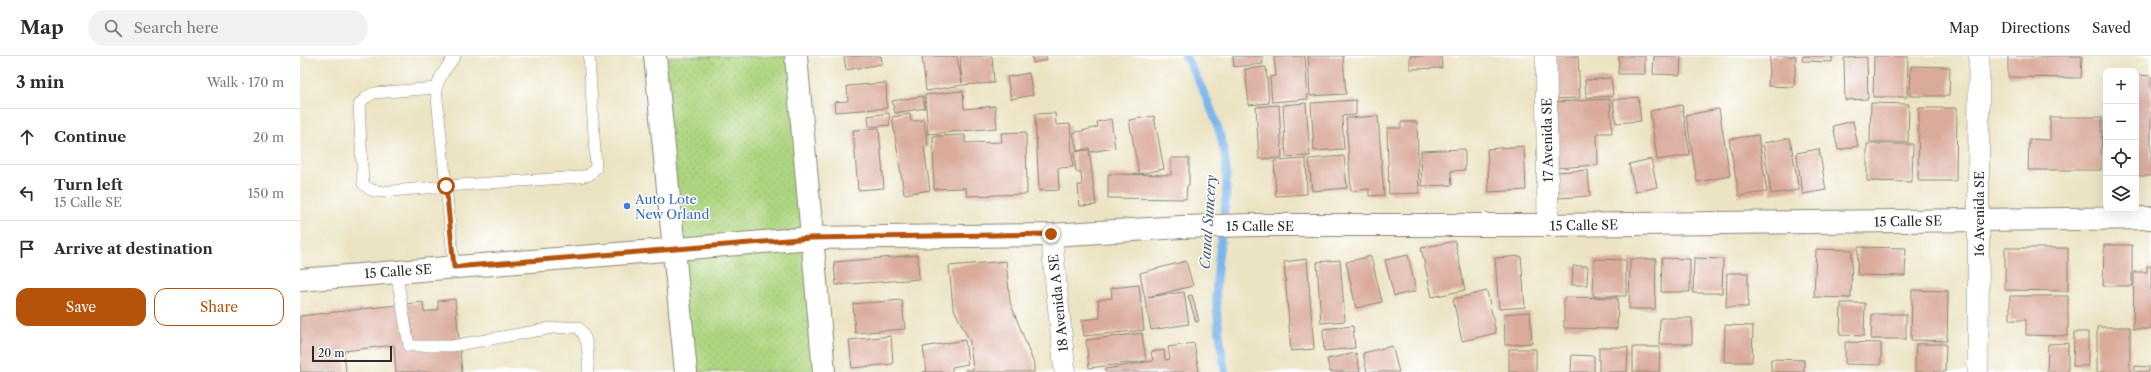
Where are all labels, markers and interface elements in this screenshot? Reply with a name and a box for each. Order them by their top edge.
search box [88,10,368,46]
text: Map [20,16,64,39]
icon: search [102,17,124,39]
text: Search here [134,18,219,37]
text: Map [1949,19,1979,37]
text: Directions [2001,19,2070,37]
text: Saved [2092,19,2131,37]
map controls [2103,68,2139,212]
button: + [2103,68,2139,104]
text: 3 min [16,72,65,92]
text: Walk · 170 m [207,74,284,90]
street label: 17 Avenida SE [1538,98,1556,182]
button: − [2103,104,2139,140]
icon: ahead [16,126,38,148]
text: Continue [54,127,126,146]
text: 20 m [253,129,284,145]
button: locate [2103,140,2139,176]
street label: 16 Avenida SE [1971,171,1987,257]
water label: Canal Suncery [1196,174,1220,270]
text: Turn left [54,175,123,194]
button: layers [2103,176,2139,212]
route start [437,177,455,195]
icon: left [16,182,38,204]
text: 150 m [248,185,284,201]
place label: Auto Lote New Orland [634,191,709,222]
text: 15 Calle SE [54,194,122,210]
marker: Auto Lote New Orland [622,201,632,211]
street label: 15 Calle SE [1874,212,1942,230]
street label: 15 Calle SE [1550,216,1618,234]
street label: 15 Calle SE [1226,218,1294,234]
route end [1042,225,1060,243]
icon: arrive [16,238,38,260]
text: Arrive at destination [54,239,213,258]
street label: 18 Avenida A SE [1045,253,1071,353]
street label: 15 Calle SE [363,261,433,281]
button: Save [16,288,146,326]
button: Share [154,288,284,326]
scale bar [312,344,392,363]
text: 20 m [318,346,344,360]

